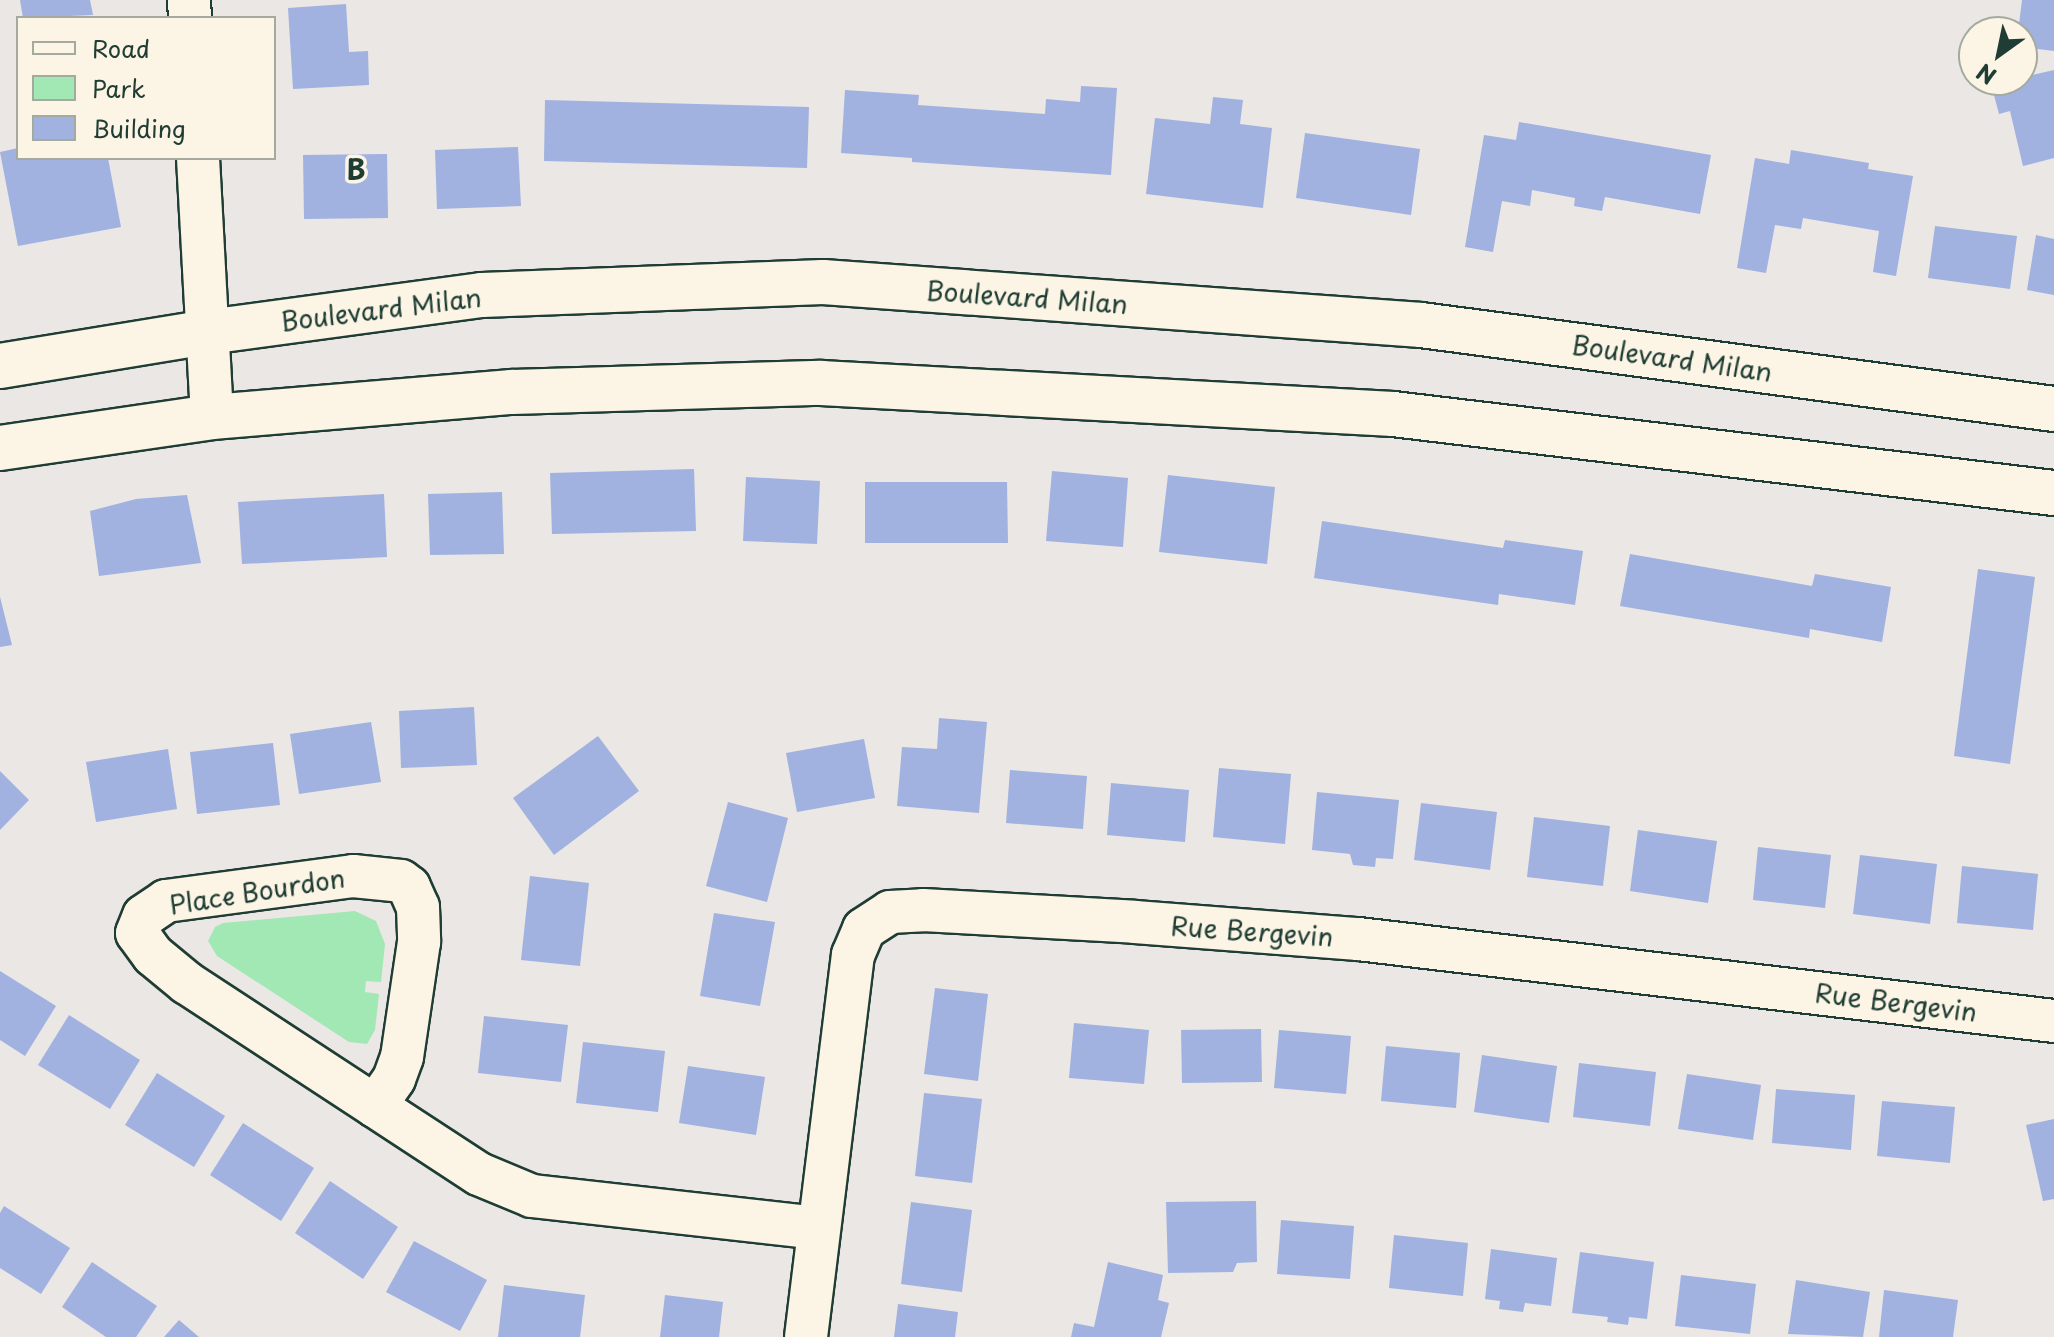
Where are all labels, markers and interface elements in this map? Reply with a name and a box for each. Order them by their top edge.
legend [16,16,276,160]
north arrow [1958,16,2038,96]
text: Road [92,30,150,66]
text: N [1969,56,2002,93]
text: Park [92,70,146,106]
text: Building [92,110,186,146]
district label: B [346,152,366,186]
street label: Boulevard Milan [925,274,1129,320]
street label: Boulevard Milan [278,281,484,337]
street label: Boulevard Milan [1569,328,1775,388]
street label: Place Bourdon [166,862,348,920]
street label: Rue Bergevin [1169,910,1335,952]
street label: Rue Bergevin [1813,977,1979,1027]

